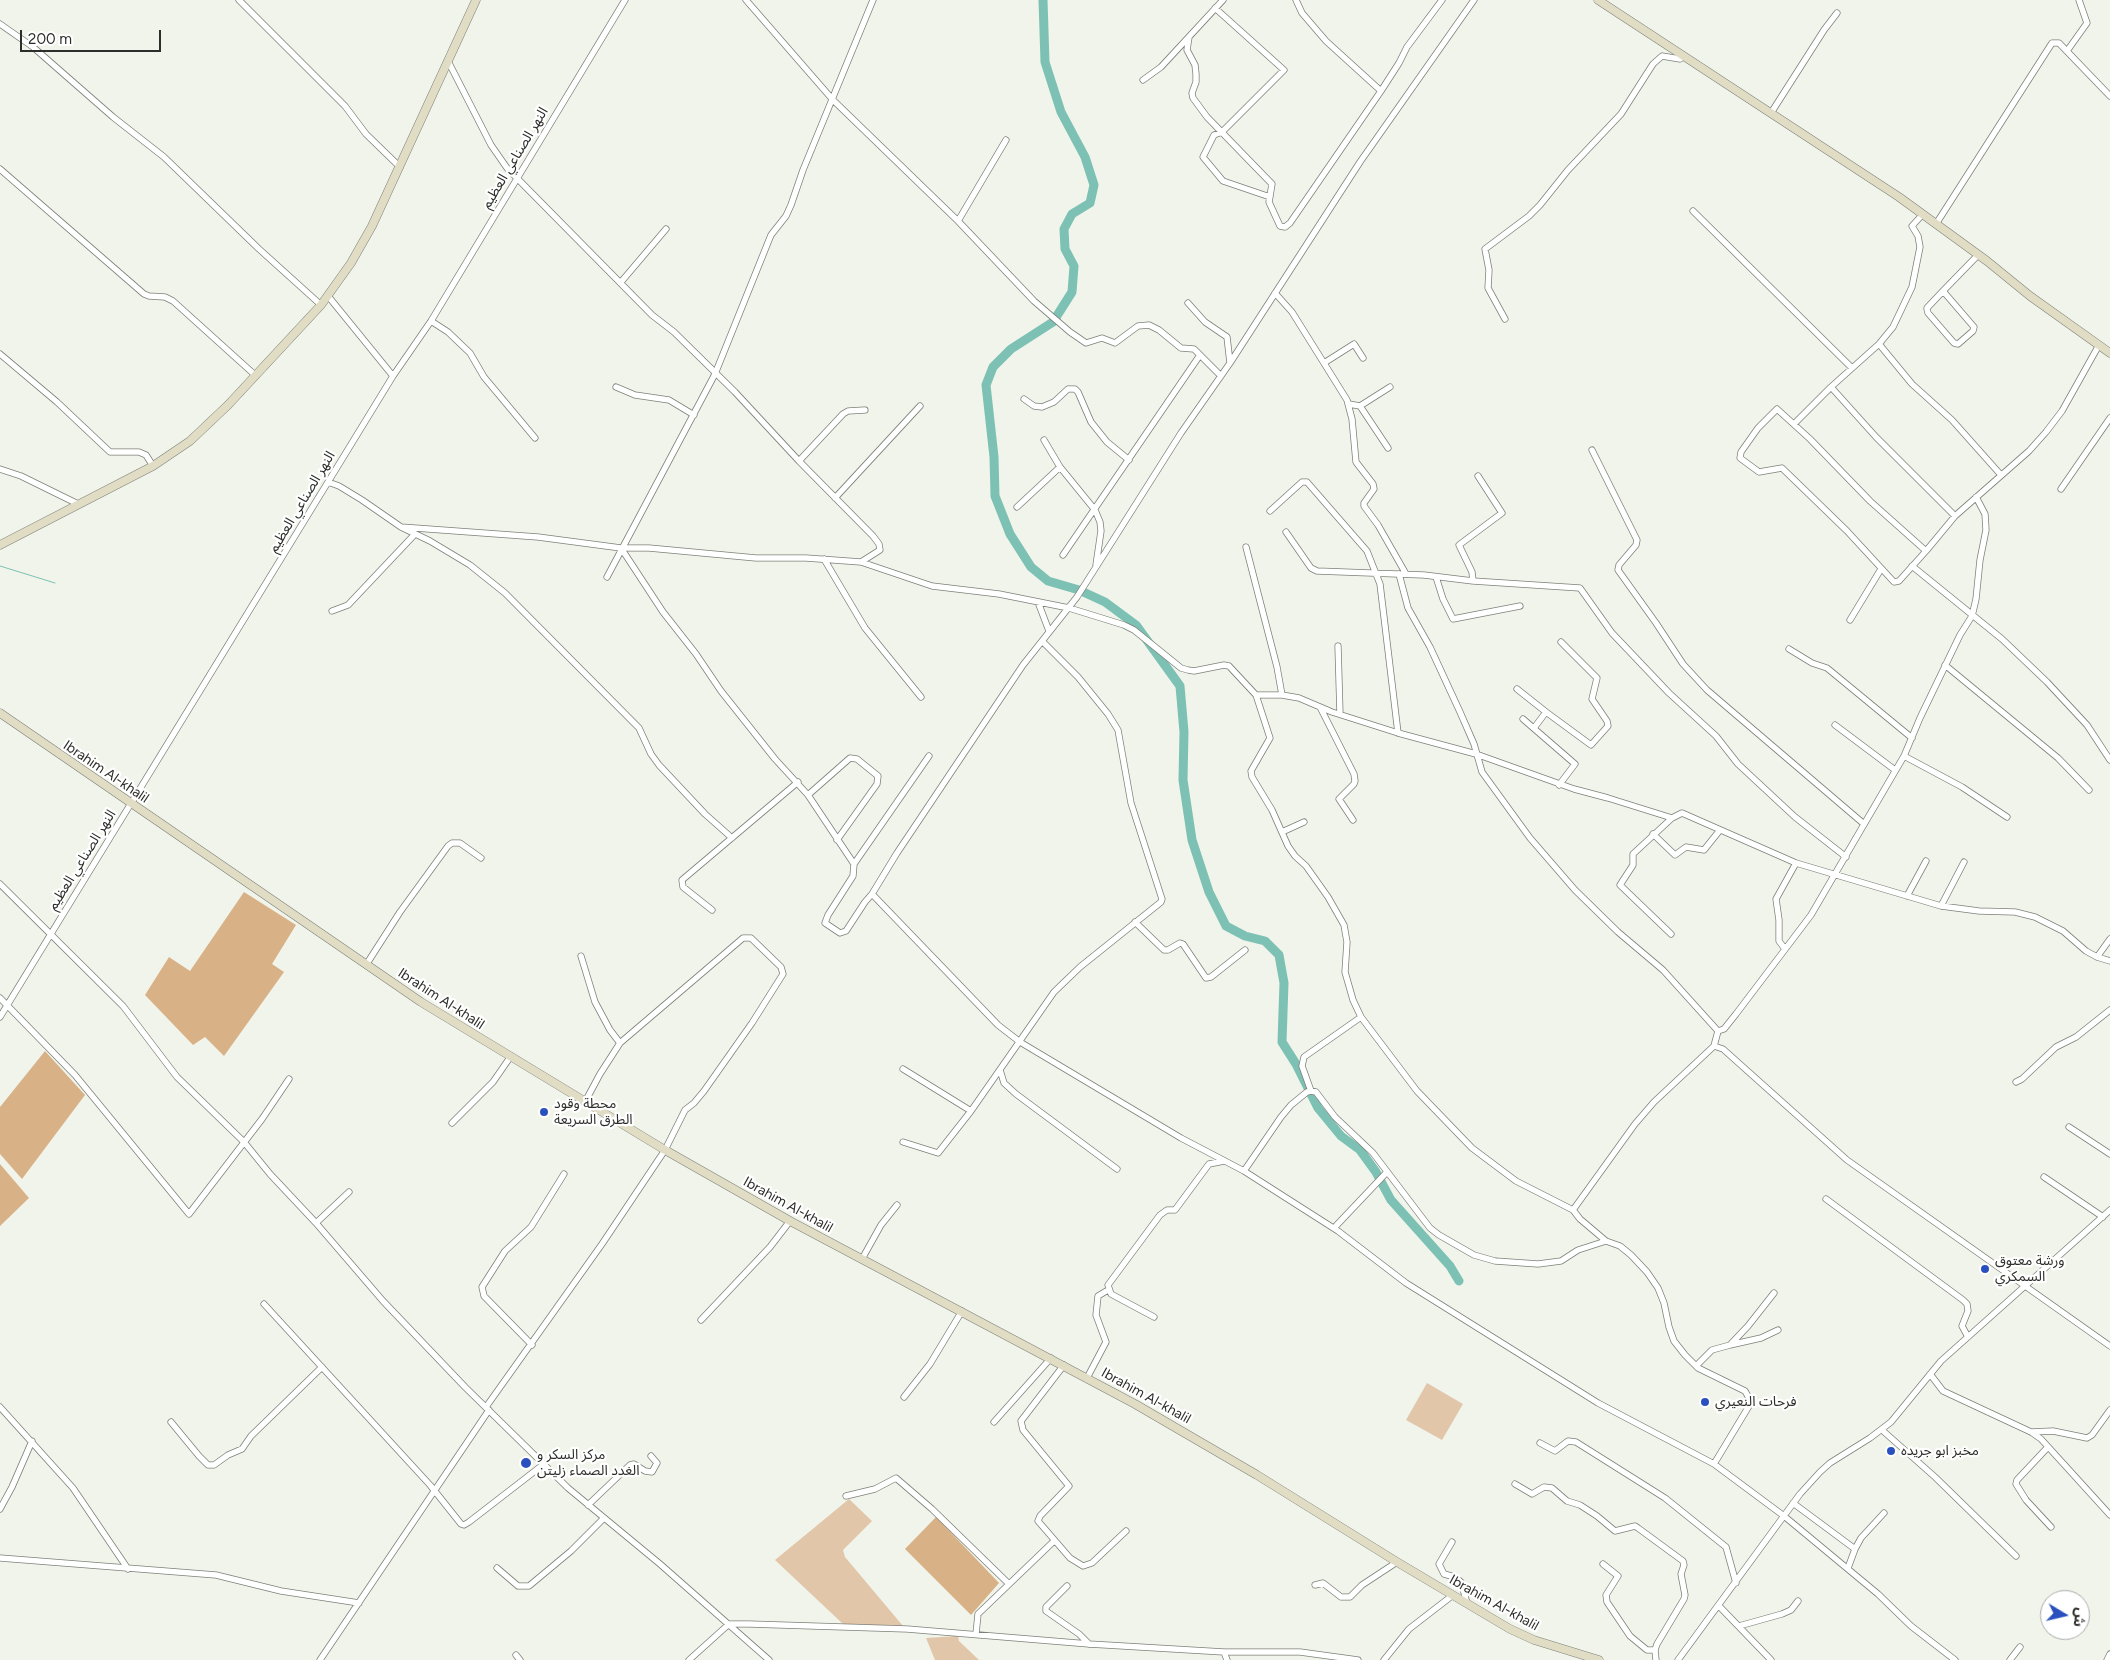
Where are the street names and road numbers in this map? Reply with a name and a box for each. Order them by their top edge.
street label: النهر الصناعي العظيم [478,104,552,212]
street label: النهر الصناعي العظيم [265,448,339,556]
street label: Ibrahim Al-khalil [60,737,152,807]
street label: النهر الصناعي العظيم [44,807,120,913]
street label: Ibrahim Al-khalil [395,965,487,1033]
street label: Ibrahim Al-khalil [740,1173,836,1237]
street label: Ibrahim Al-khalil [1098,1364,1194,1428]
street label: Ibrahim Al-khalil [1446,1571,1542,1635]

